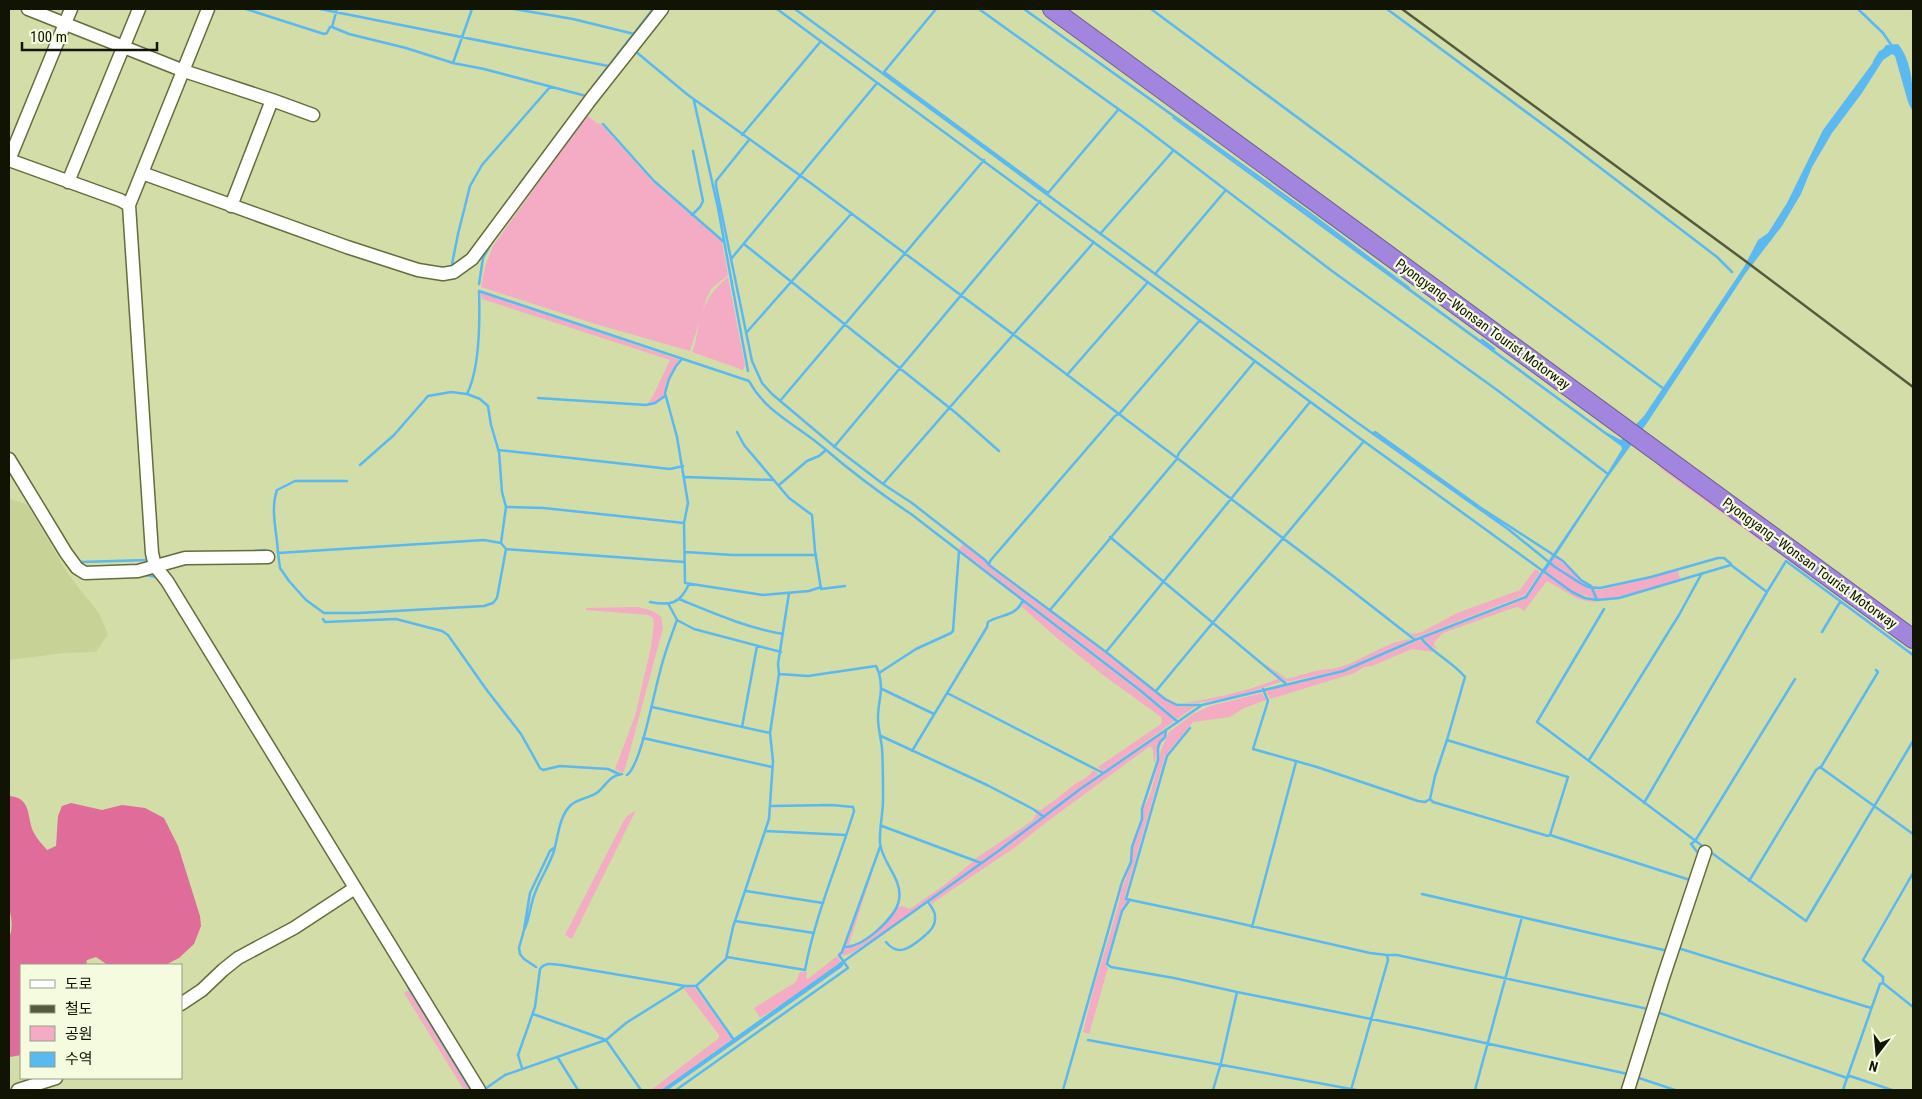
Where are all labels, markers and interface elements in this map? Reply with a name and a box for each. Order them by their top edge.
scale bar [22,20,158,52]
text: 100 m [30,28,67,46]
street label: Pyongyang–Wonsan Tourist Motorway [1393,255,1573,393]
street label: Pyongyang–Wonsan Tourist Motorway [1720,494,1900,632]
legend [20,964,182,1079]
text: 도로 [65,975,93,993]
text: 철도 [65,1000,93,1018]
text: 공원 [65,1025,93,1043]
north arrow [1852,1029,1902,1079]
text: 수역 [65,1050,93,1068]
text: N [1867,1058,1880,1075]

